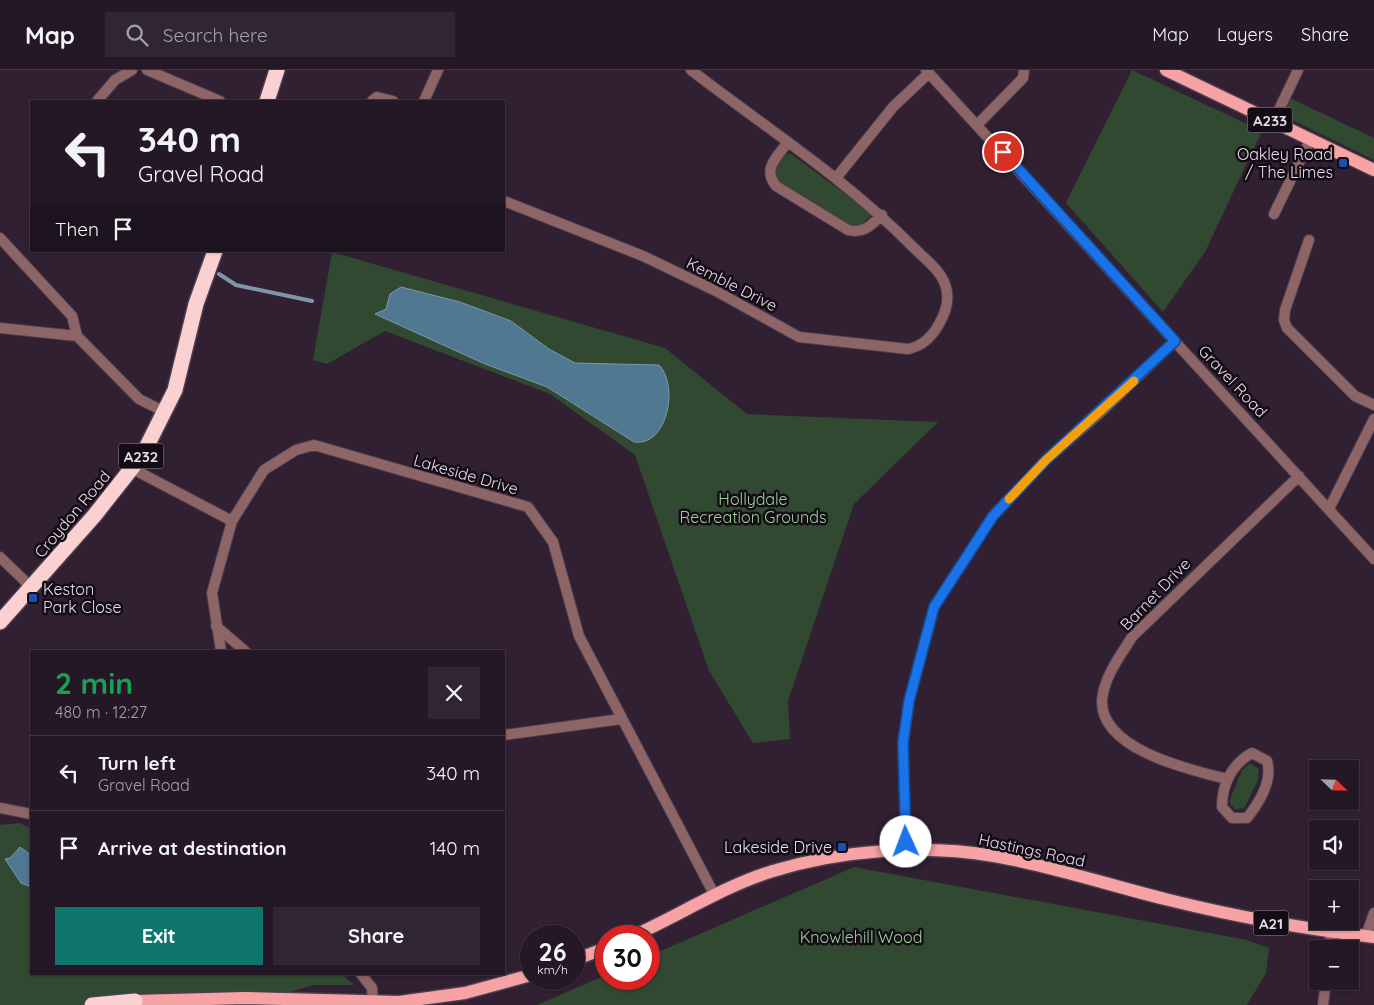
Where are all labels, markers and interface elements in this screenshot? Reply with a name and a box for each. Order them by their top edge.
search box [105,12,455,57]
text: Map [25,20,75,50]
icon: search [123,21,151,49]
text: Search here [163,23,268,47]
text: Map [1152,23,1189,46]
text: Layers [1217,23,1273,46]
text: Share [1301,23,1349,46]
road number: A233 [1248,108,1292,132]
text: 340 m [138,117,241,161]
icon: left [55,120,120,185]
pin [982,131,1024,173]
icon: arrive [989,138,1017,166]
place label: Oakley Road / The Limes [1237,144,1333,182]
marker: Oakley Road / The Limes [1337,157,1349,169]
text: Gravel Road [138,160,264,188]
icon: arrive [109,215,137,243]
text: Then [55,217,99,241]
street label: Kemble Drive [683,253,781,315]
street label: Gravel Road [1194,341,1272,421]
road number: A232 [118,444,164,468]
street label: Lakeside Drive [411,450,521,498]
street label: Croydon Road [30,466,114,562]
park label: Hollydale Recreation Grounds [680,489,826,527]
street label: Barnet Drive [1116,554,1194,634]
place label: Keston Park Close [43,579,121,617]
marker: Keston Park Close [27,592,39,604]
text: 2 min [55,664,133,702]
button: close [428,667,480,719]
text: 480 m · 12:27 [55,702,147,722]
text: Turn left [98,751,176,775]
icon: left [55,759,83,787]
north arrow [1309,760,1359,810]
map controls [1309,760,1359,990]
text: 340 m [426,761,480,785]
text: Gravel Road [98,775,190,795]
position arrow [879,815,931,867]
button: sound [1309,820,1359,870]
street label: Hastings Road [977,829,1087,871]
icon: arrive [55,834,83,862]
text: Arrive at destination [98,836,287,860]
text: 140 m [429,836,480,860]
place label: Lakeside Drive [724,837,832,857]
marker: Lakeside Drive [836,841,848,853]
button: + [1309,880,1359,930]
button: Exit [55,907,263,965]
button: Share [273,907,480,965]
road number: A21 [1254,910,1288,936]
speed limit sign: 30 [595,925,660,990]
park label: Knowlehill Wood [800,927,922,947]
text: 26 [538,936,567,967]
button: − [1309,940,1359,990]
text: km/h [537,962,568,977]

